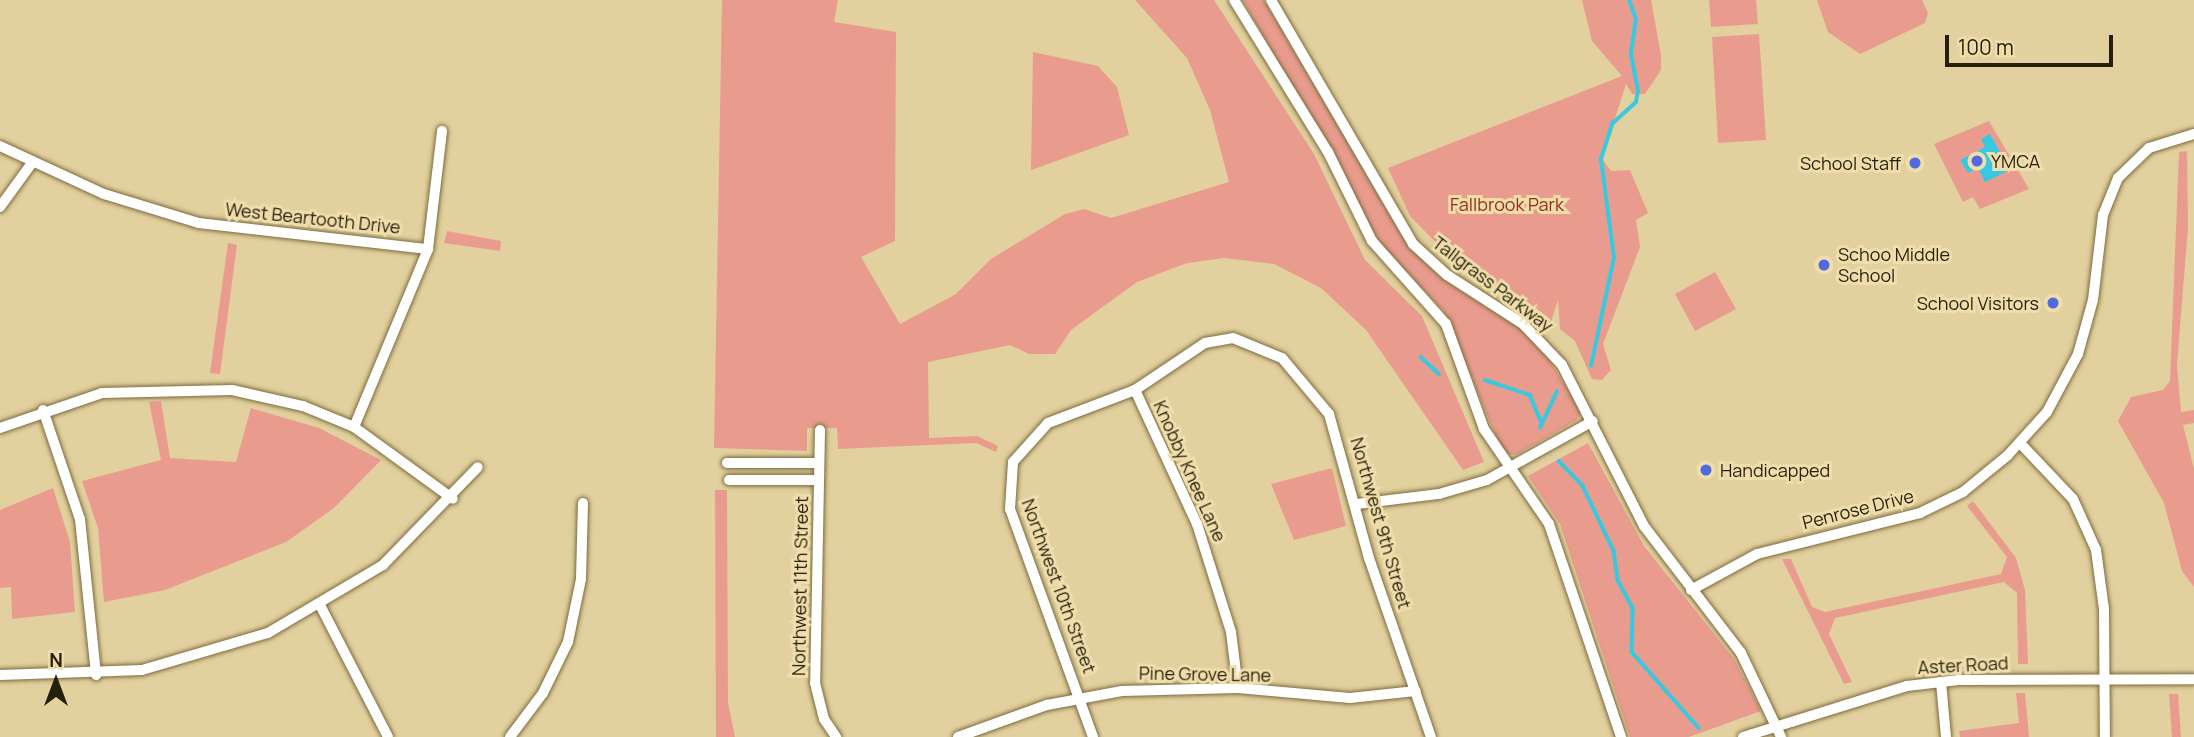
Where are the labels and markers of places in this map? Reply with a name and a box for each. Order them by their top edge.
place label: YMCA [1991,150,2040,172]
place label: School Staff [1800,152,1901,174]
marker: YMCA [1969,153,1985,169]
marker: School Staff [1907,155,1923,171]
place label: Schoo Middle School [1838,244,1950,286]
marker: Schoo Middle School [1816,257,1832,273]
place label: School Visitors [1917,292,2039,314]
marker: School Visitors [2045,295,2061,311]
place label: Handicapped [1720,459,1830,481]
marker: Handicapped [1698,462,1714,478]

